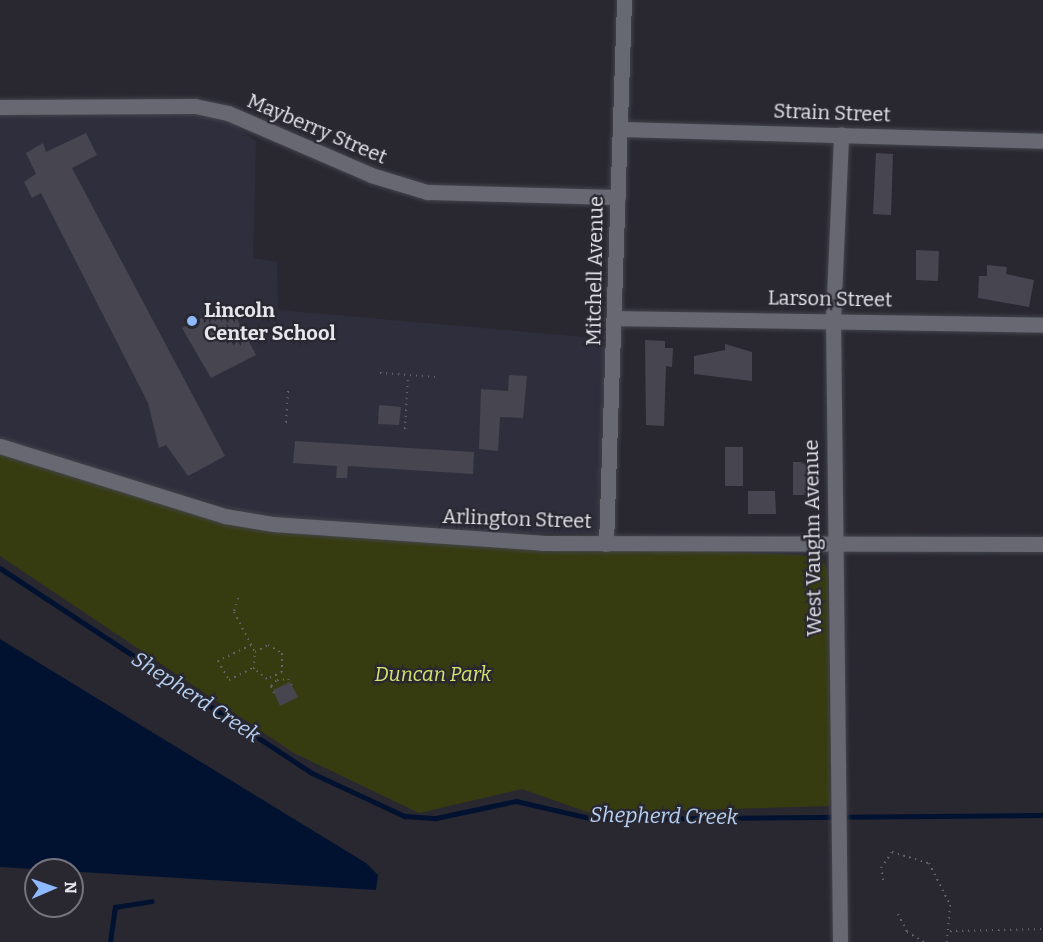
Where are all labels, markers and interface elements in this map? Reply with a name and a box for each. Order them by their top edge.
street label: Mayberry Street [244,89,390,169]
street label: Strain Street [773,99,891,127]
street label: Mitchell Avenue [582,196,608,346]
street label: Larson Street [768,286,892,312]
place label: Lincoln Center School [204,298,336,345]
marker: Lincoln Center School [185,314,199,328]
street label: West Vaughn Avenue [799,440,827,636]
street label: Arlington Street [442,504,592,534]
water label: Shepherd Creek [127,646,265,748]
park label: Duncan Park [375,662,491,686]
water label: Shepherd Creek [590,802,738,830]
north arrow [24,858,84,918]
text: N [61,881,80,894]

